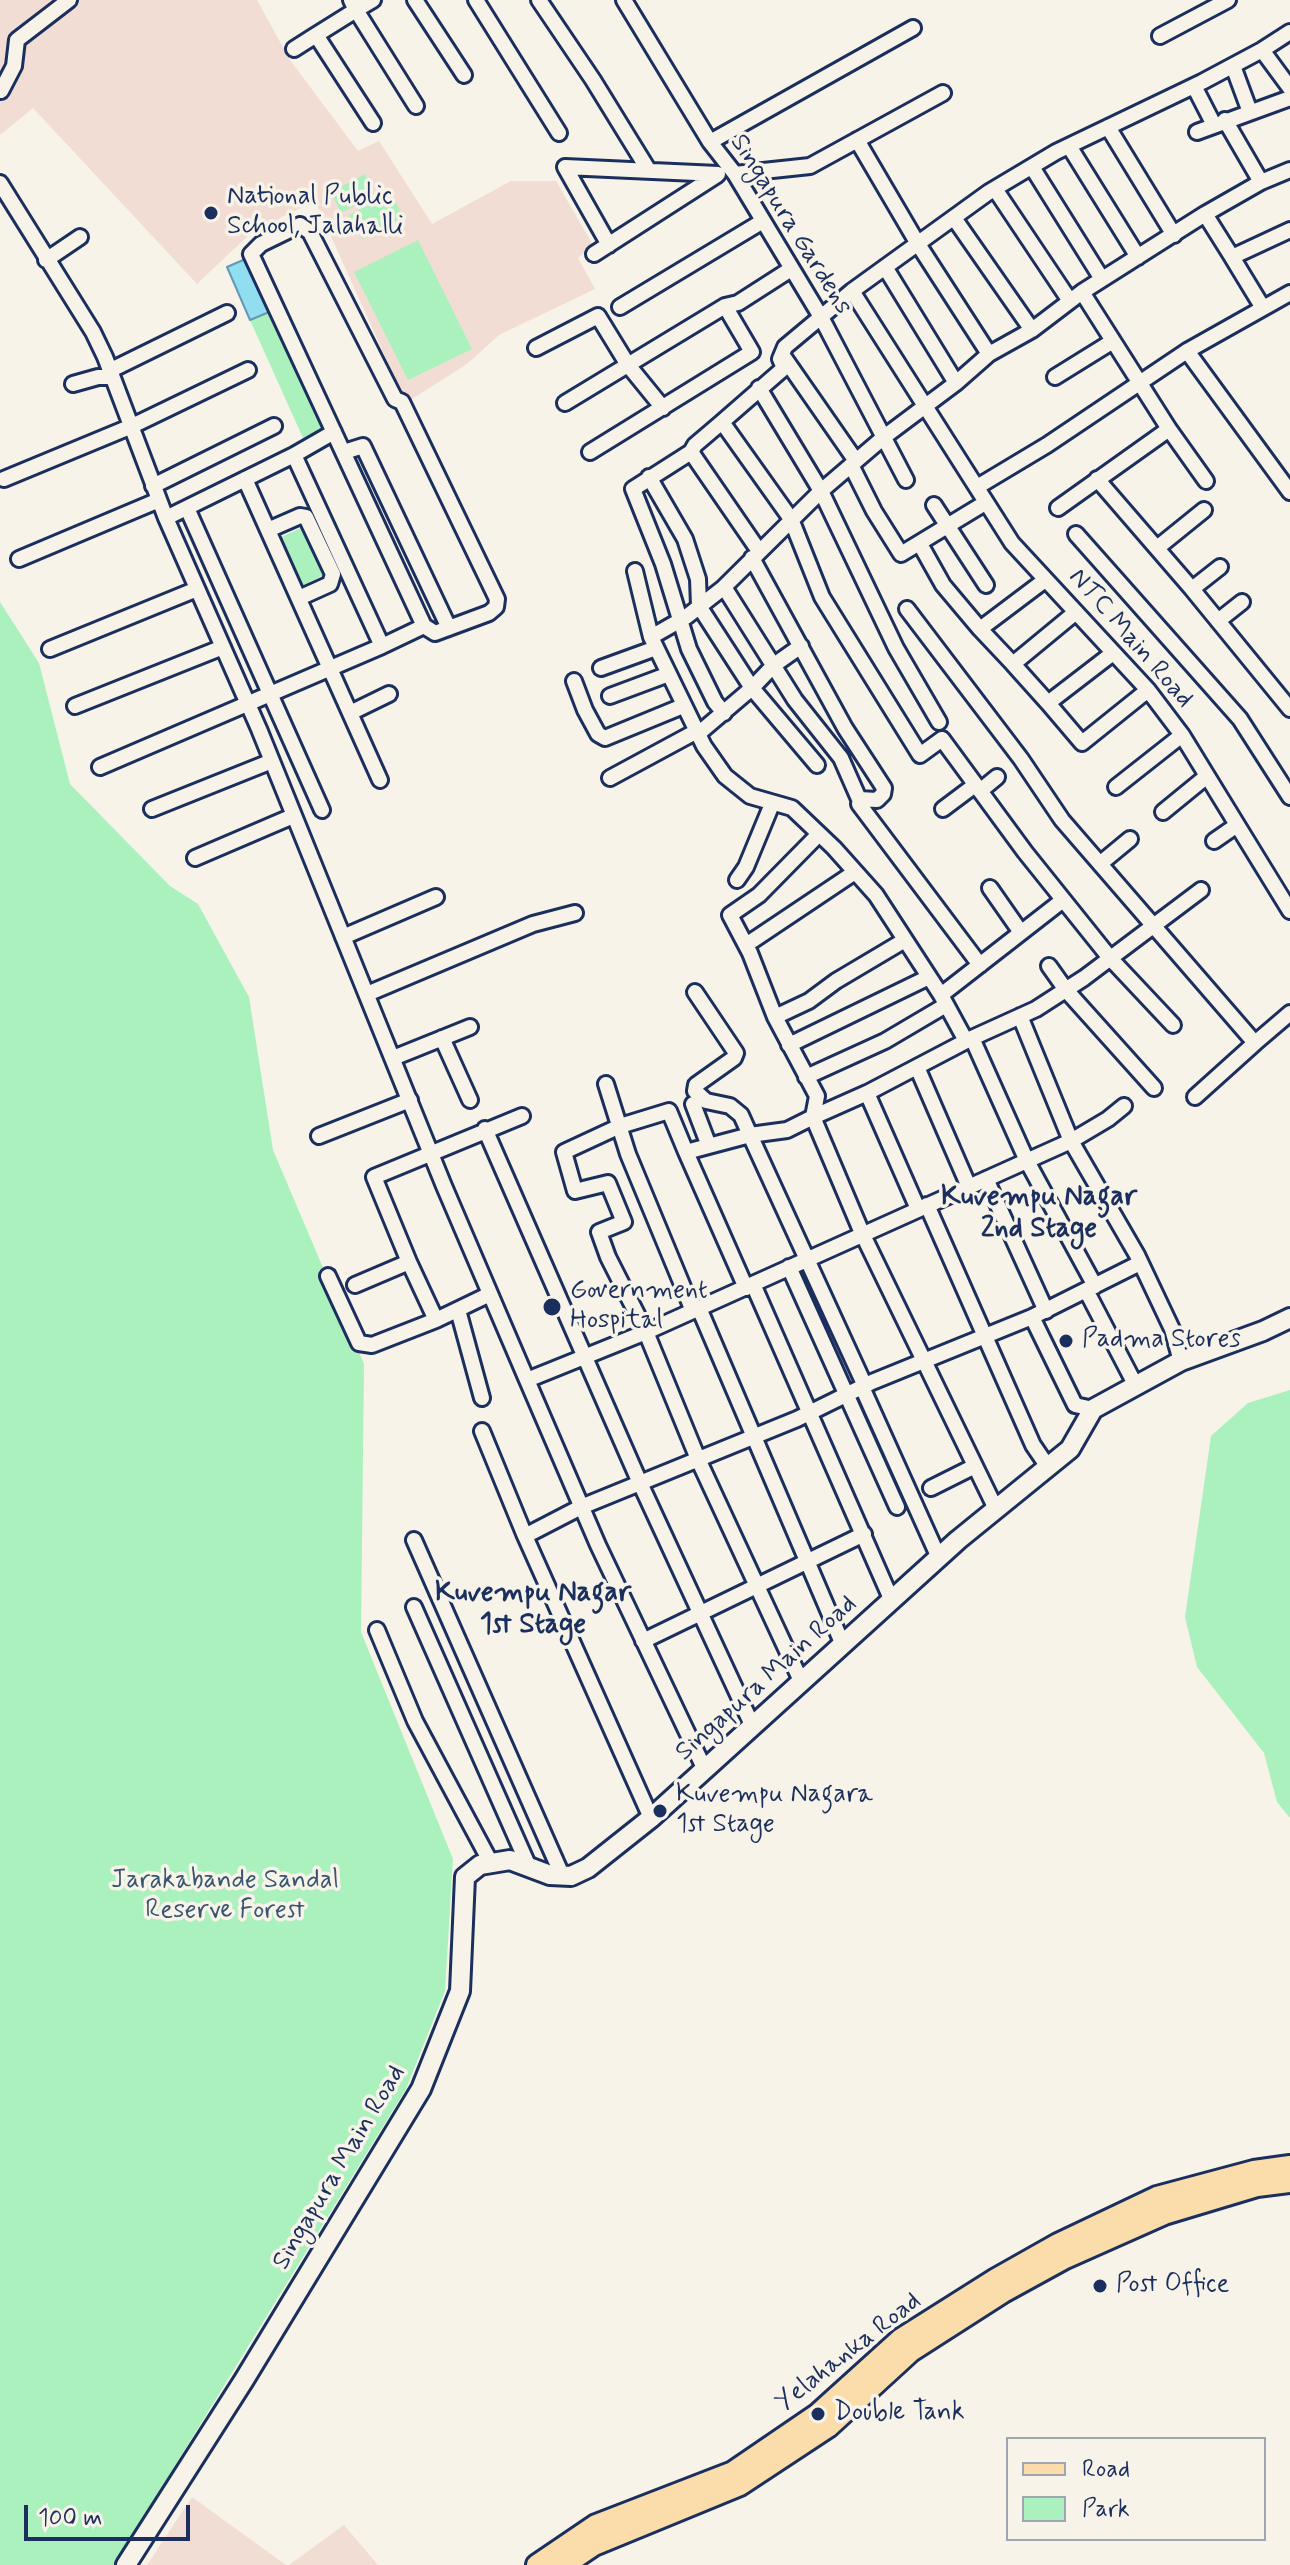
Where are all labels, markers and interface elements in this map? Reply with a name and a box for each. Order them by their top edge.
street label: Singapura Gardens [722,129,858,321]
place label: National Public School, Jalahalli [227,182,404,244]
marker: National Public School, Jalahalli [202,204,220,222]
street label: NTC Main Road [1061,563,1199,715]
district label: Kuvempu Nagar 2nd Stage [941,1181,1137,1247]
place label: Government Hospital [570,1276,708,1338]
marker: Government Hospital [541,1296,563,1318]
place label: Padma Stores [1082,1325,1241,1357]
marker: Padma Stores [1057,1332,1075,1350]
district label: Kuvempu Nagar 1st Stage [435,1577,631,1643]
street label: Singapura Main Road [670,1589,864,1769]
place label: Kuvempu Nagara 1st Stage [676,1780,873,1842]
marker: Kuvempu Nagara 1st Stage [651,1802,669,1820]
park label: Jarakabande Sandal Reserve Forest [111,1866,339,1928]
street label: Singapura Main Road [267,2060,413,2276]
place label: Post Office [1116,2270,1229,2302]
marker: Post Office [1091,2277,1109,2295]
street label: Yelahanka Road [770,2287,928,2419]
place label: Double Tank [834,2398,965,2430]
marker: Double Tank [809,2405,827,2423]
legend [1006,2437,1266,2541]
text: Road [1082,2454,1130,2485]
scale bar [28,2489,194,2539]
text: Park [1082,2494,1130,2525]
text: 100 m [38,2503,102,2534]

